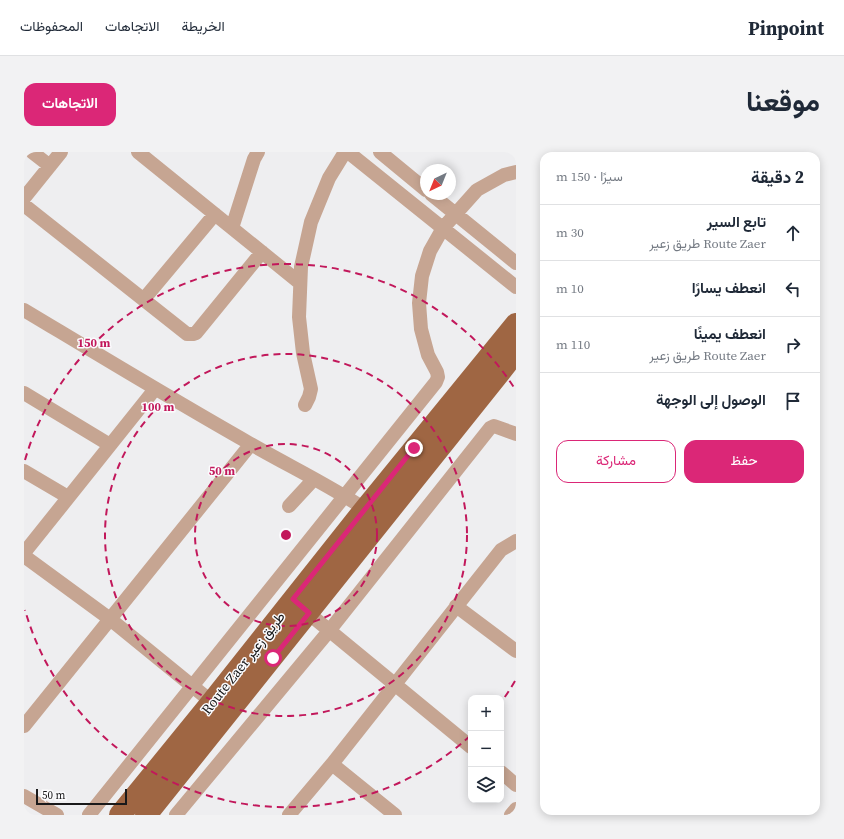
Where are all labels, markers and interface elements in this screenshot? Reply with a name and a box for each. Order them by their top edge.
text: Pinpoint [748,15,824,41]
text: المحفوظات [20,16,83,36]
text: الاتجاهات [105,16,159,36]
text: الخريطة [181,16,225,36]
text: موقعنا [746,82,820,120]
button: الاتجاهات [24,83,116,126]
north arrow [420,164,456,200]
text: 2 دقيقة [751,165,804,189]
text: سيرًا · 150 m [556,168,623,185]
text: تابع السير [707,211,766,232]
icon: ahead [782,222,804,244]
text: 30 m [556,224,584,241]
text: Route Zaer طريق زعير [649,235,766,252]
text: انعطف يسارًا [692,277,766,298]
icon: left [782,278,804,300]
text: 10 m [556,280,584,297]
text: انعطف يمينًا [694,323,766,344]
icon: right [782,334,804,356]
text: 150 m [78,335,111,351]
text: 110 m [556,336,590,353]
text: Route Zaer طريق زعير [649,347,766,364]
text: الوصول إلى الوجهة [656,389,766,410]
icon: arrive [782,390,804,412]
text: 100 m [142,399,175,415]
route end [405,439,423,457]
button: مشاركة [556,440,676,483]
button: حفظ [684,440,804,483]
text: 50 m [209,463,235,479]
centre of rings [279,528,293,542]
street label: Route Zaer طريق زعير [196,607,290,719]
route start [264,649,282,667]
map controls [468,695,504,803]
button: + [468,695,504,731]
button: − [468,731,504,767]
button: layers [468,767,504,803]
scale bar [36,787,127,806]
text: 50 m [42,788,65,803]

